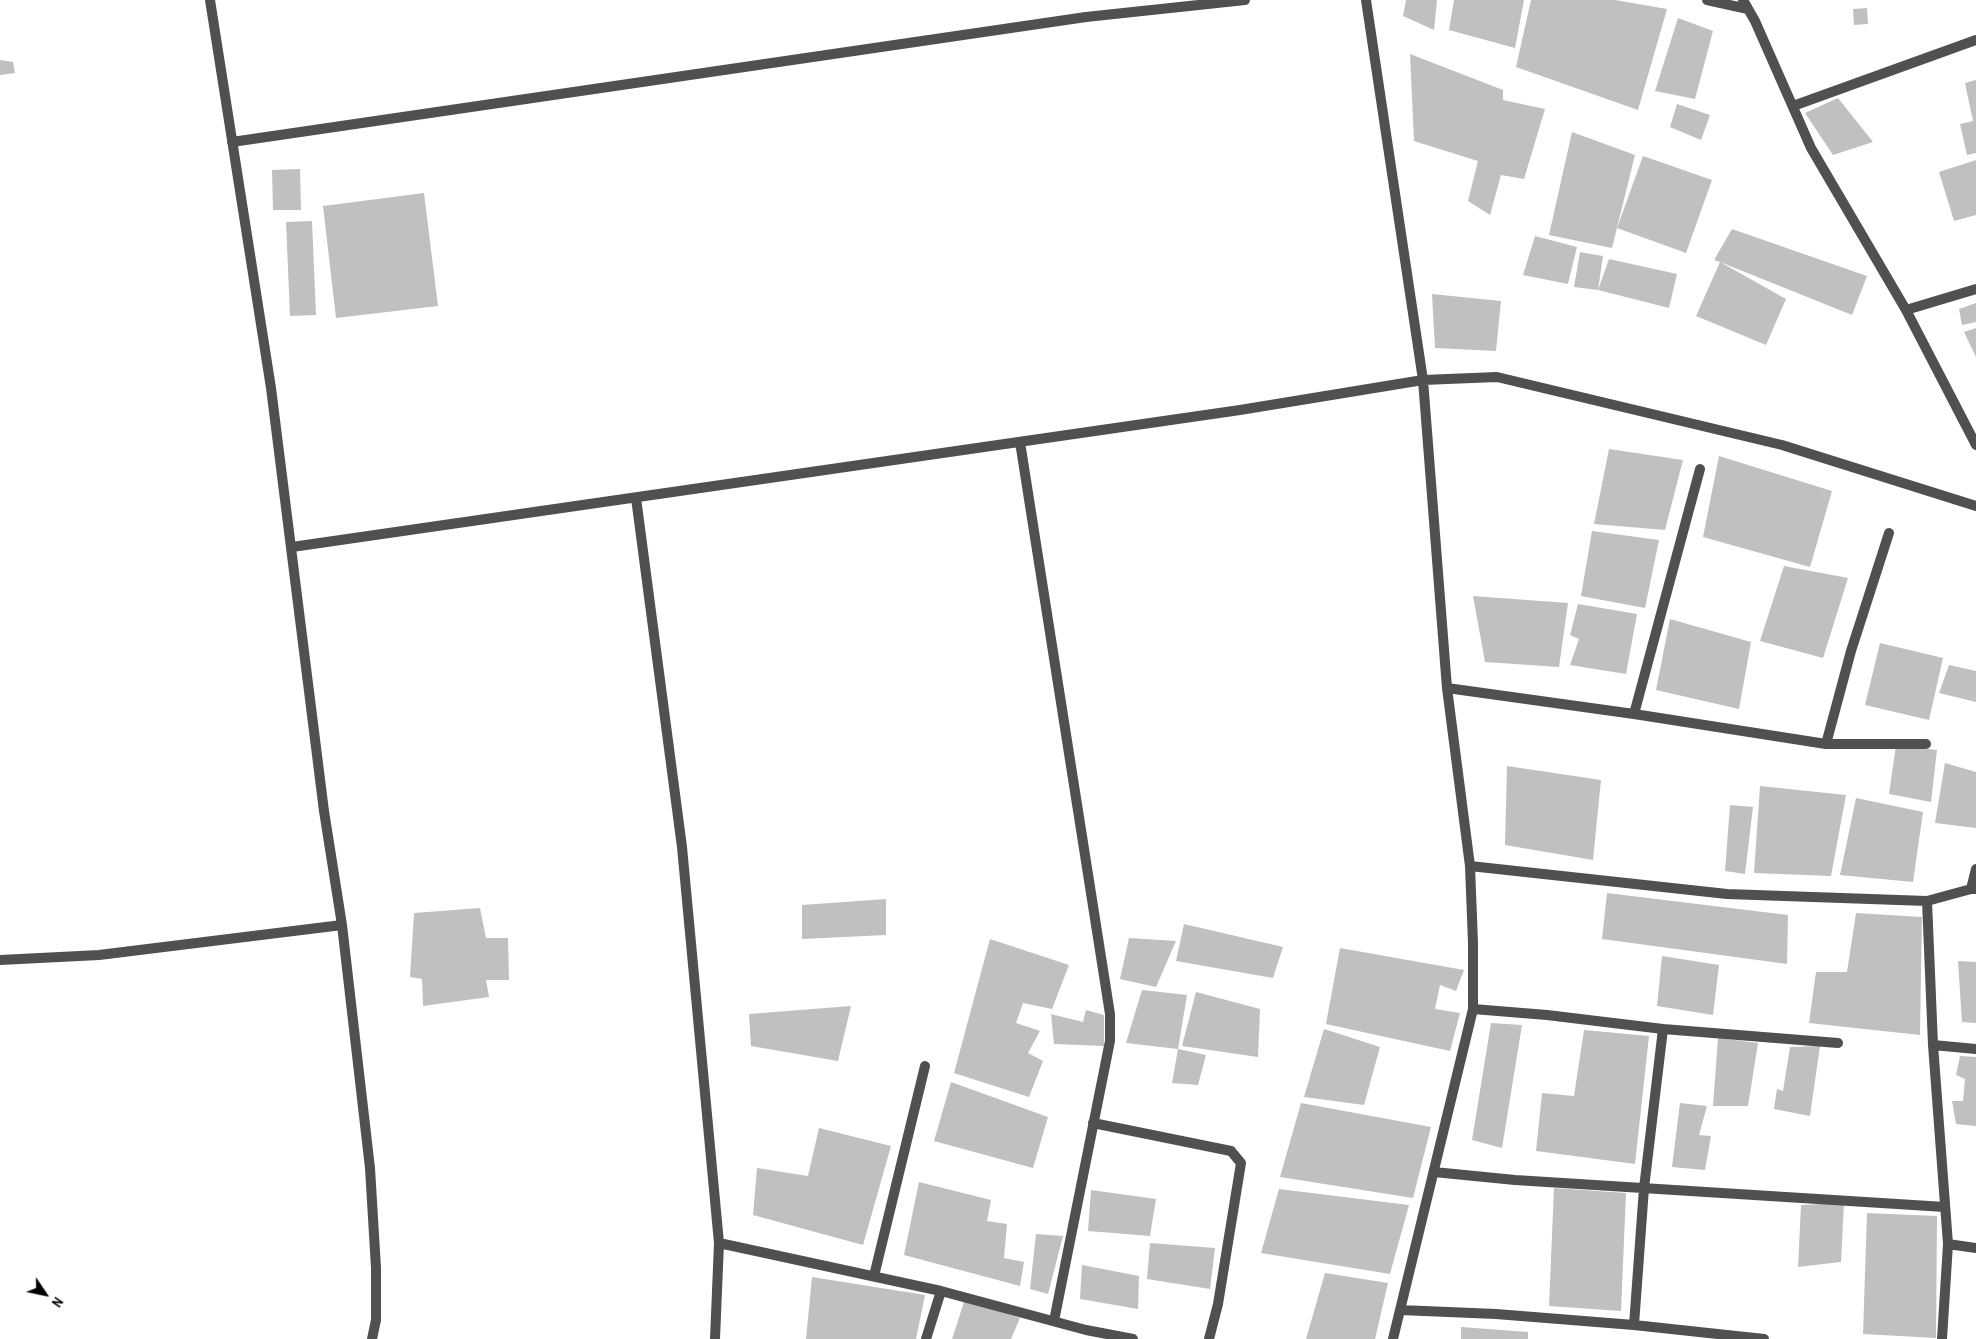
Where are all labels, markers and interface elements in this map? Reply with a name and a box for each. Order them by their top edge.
north arrow [20,1269,70,1319]
text: N [48,1294,67,1311]

